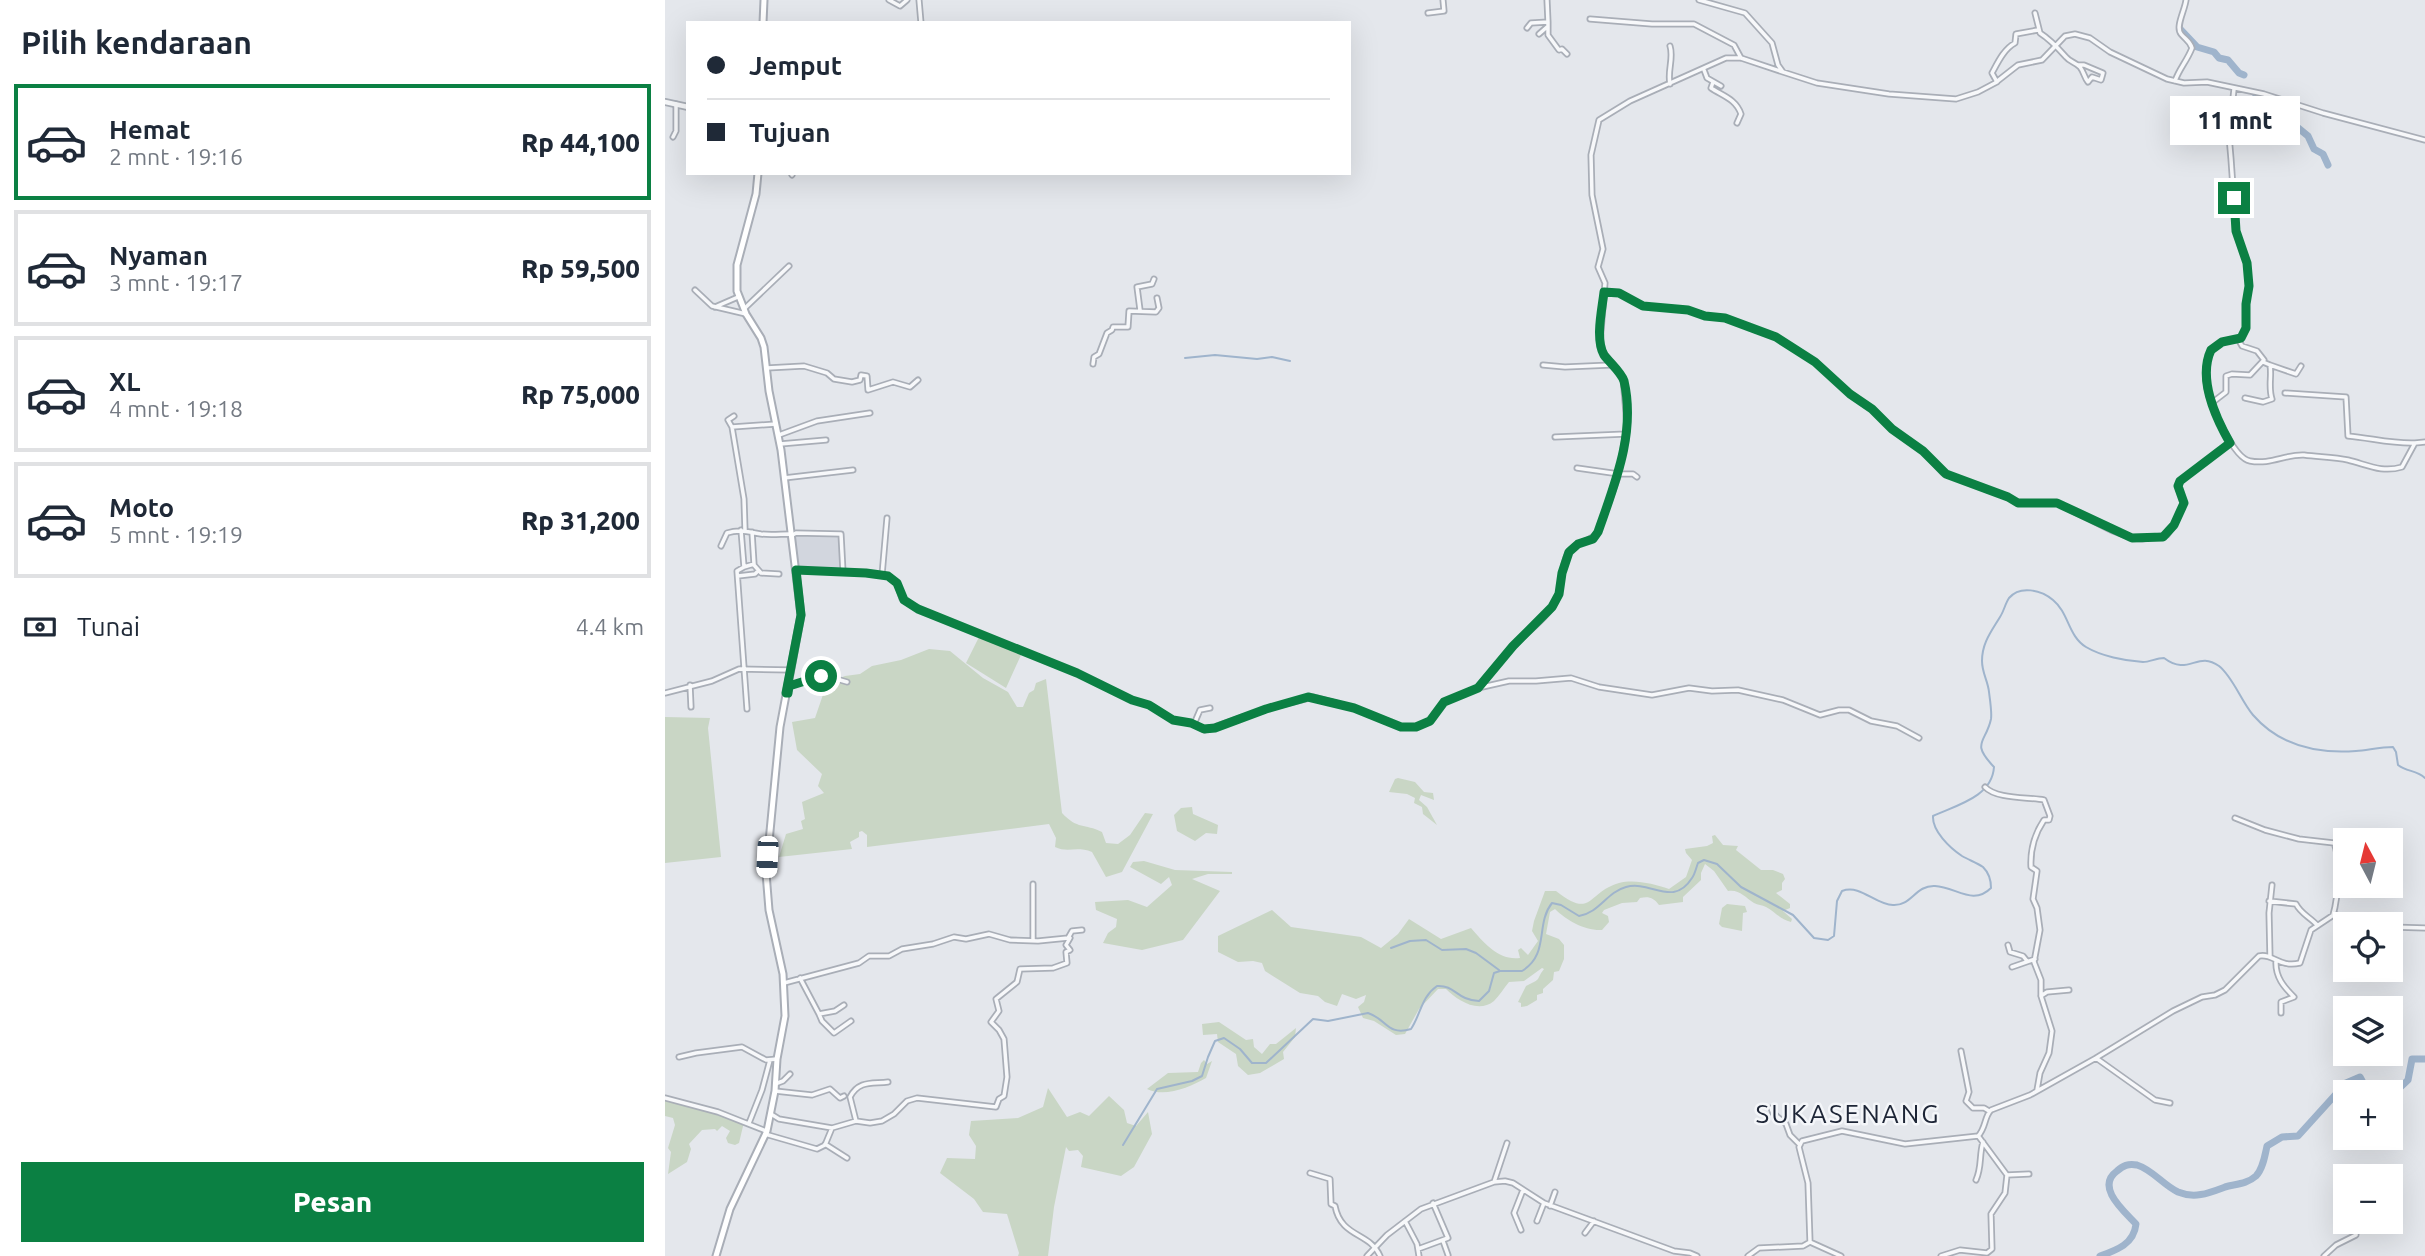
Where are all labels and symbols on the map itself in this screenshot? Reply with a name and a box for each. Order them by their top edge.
callout: 11 mnt [2169,96,2299,146]
route end [2218,182,2250,214]
route start [805,660,837,692]
north arrow [2333,828,2403,898]
car [756,835,779,879]
district label: SUKASENANG [1756,1099,1940,1128]

